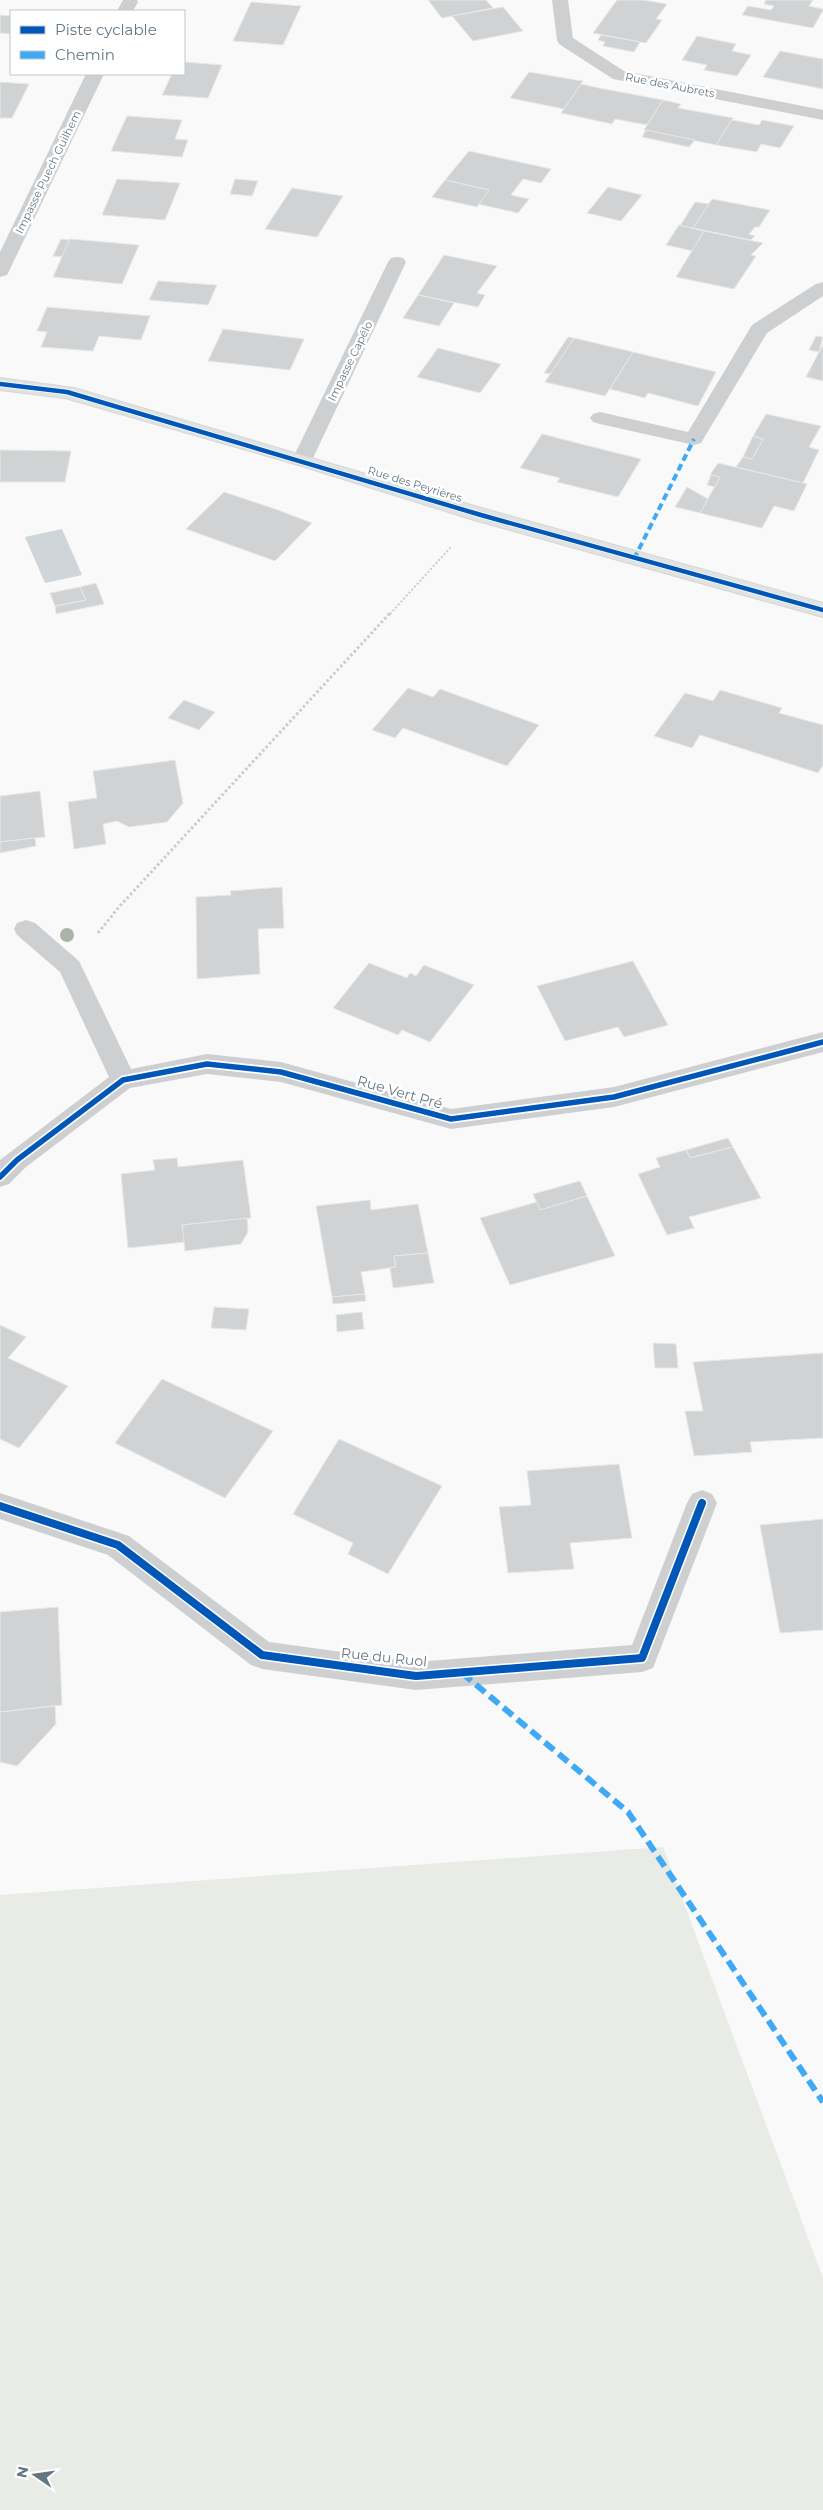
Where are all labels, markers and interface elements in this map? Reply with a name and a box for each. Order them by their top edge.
legend [10,10,185,75]
text: Piste cyclable [55,20,157,39]
text: Chemin [55,45,115,64]
street label: Rue des Aubrets [624,69,716,101]
street label: Impasse Puech Guilhem [12,108,84,236]
street label: Impasse Capélo [325,319,375,403]
street label: Rue des Peyrières [366,463,464,505]
street label: Rue Vert Pré [355,1071,445,1113]
street label: Rue du Ruol [340,1644,428,1670]
north arrow [10,2450,60,2500]
text: N [12,2465,32,2480]

